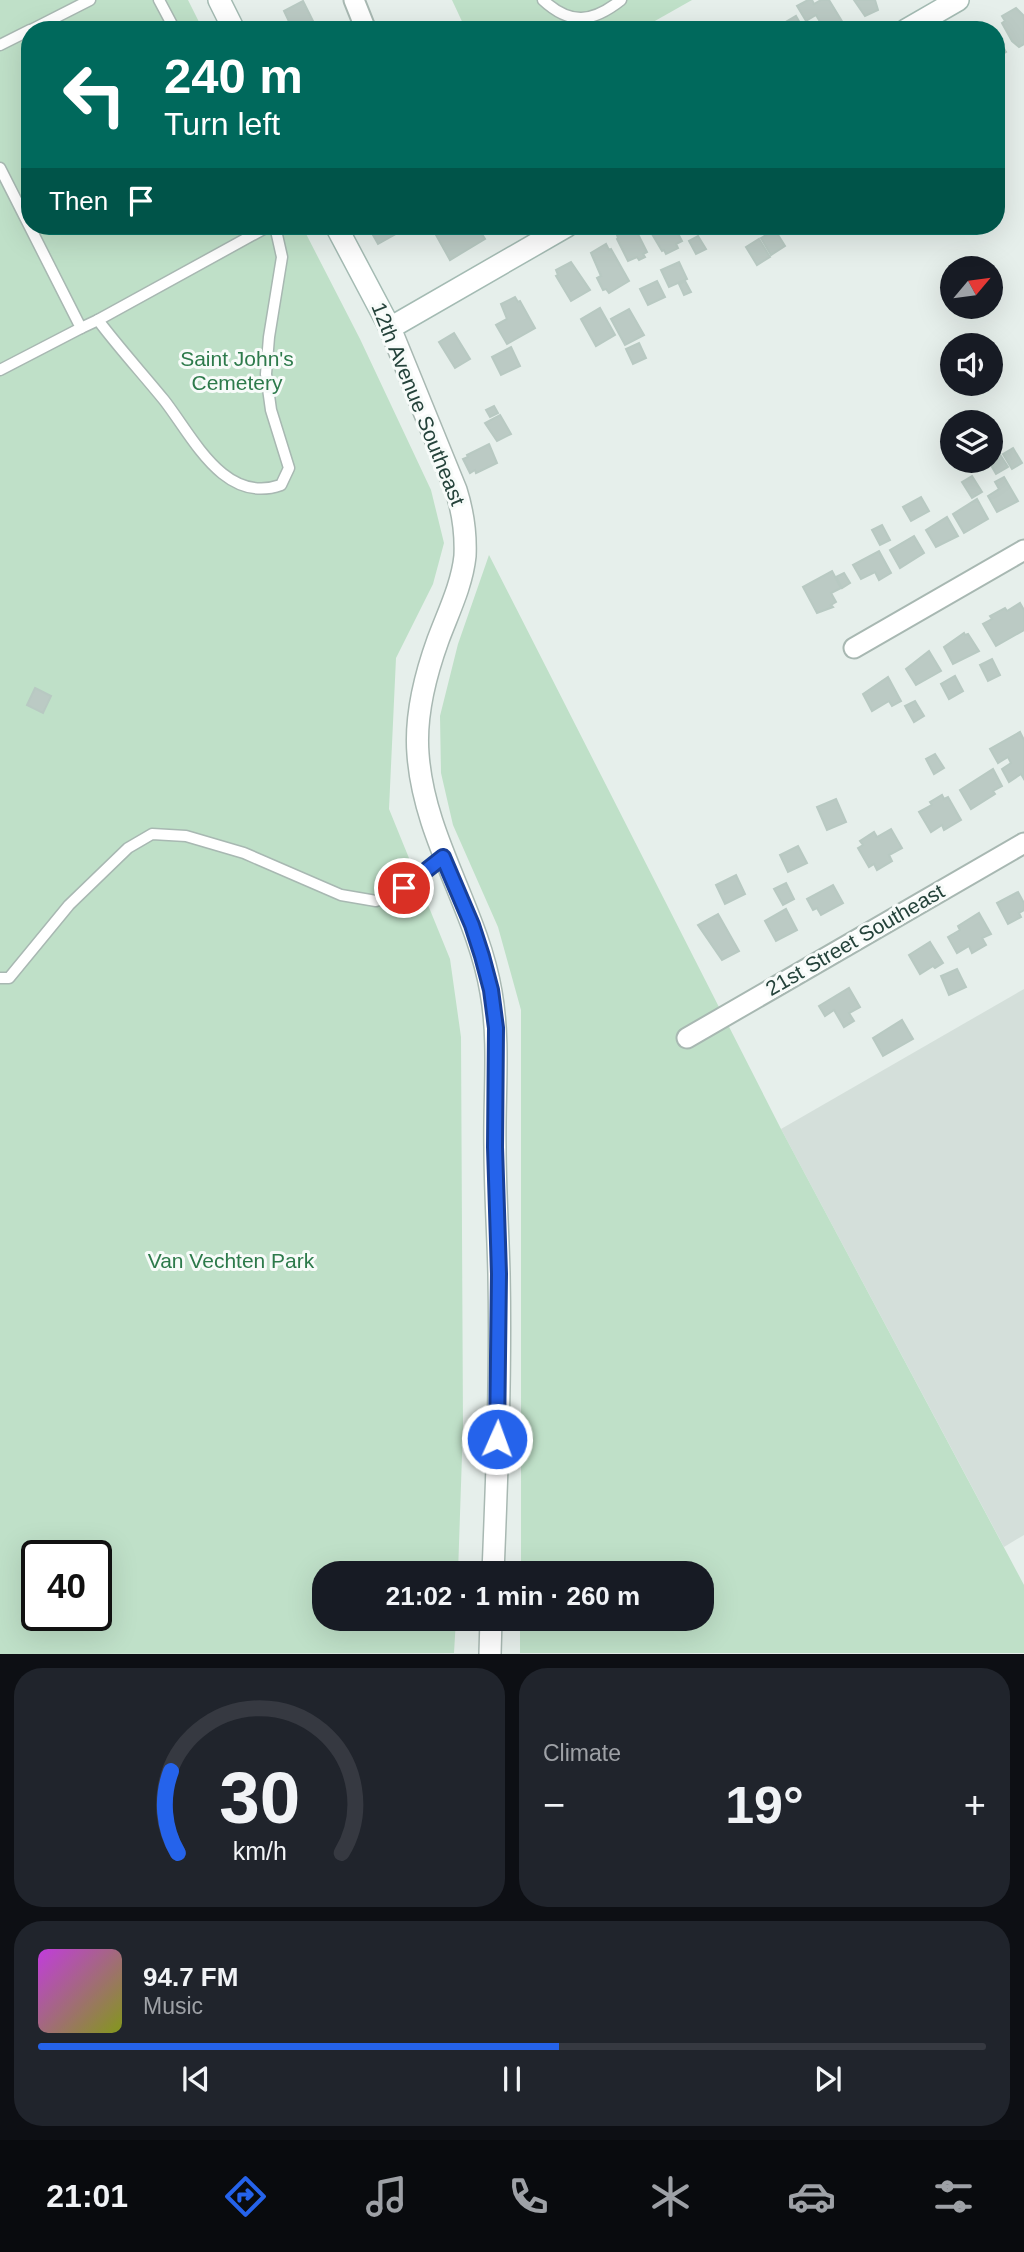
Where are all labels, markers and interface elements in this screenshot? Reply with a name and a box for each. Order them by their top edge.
icon: left [49,49,140,140]
text: 240 m [164,49,303,103]
text: Turn left [164,106,280,142]
icon: arrive [122,182,160,220]
text: Then [49,186,108,216]
north arrow [940,256,1003,318]
map controls [940,256,1003,473]
street label: 12th Avenue Southeast [367,299,470,509]
button: sound [940,333,1003,396]
park label: Saint John's Cemetery [180,347,294,394]
button: layers [940,410,1003,473]
pin [374,858,434,918]
icon: arrive [385,869,423,907]
street label: 21st Street Southeast [762,879,948,1000]
park label: Van Vechten Park [148,1249,315,1272]
position arrow [460,1402,534,1476]
speed limit sign: 40 [21,1540,112,1631]
text: 21:02 · 1 min · 260 m [386,1581,640,1611]
text: Climate [543,1740,621,1766]
text: 30 [219,1758,300,1839]
text: 19° [725,1776,804,1834]
text: − [543,1784,565,1826]
text: + [964,1784,986,1826]
text: km/h [232,1837,287,1865]
text: 94.7 FM [143,1962,238,1992]
text: Music [143,1993,203,2019]
icon: previous [177,2060,215,2098]
icon: pause [493,2060,531,2098]
icon: next [809,2060,847,2098]
icon: directions [221,2172,270,2221]
icon: music [362,2172,411,2221]
icon: phone [504,2172,553,2221]
icon: climate [646,2172,695,2221]
icon: car [787,2172,836,2221]
icon: filters [929,2172,978,2221]
text: 21:01 [46,2178,128,2214]

